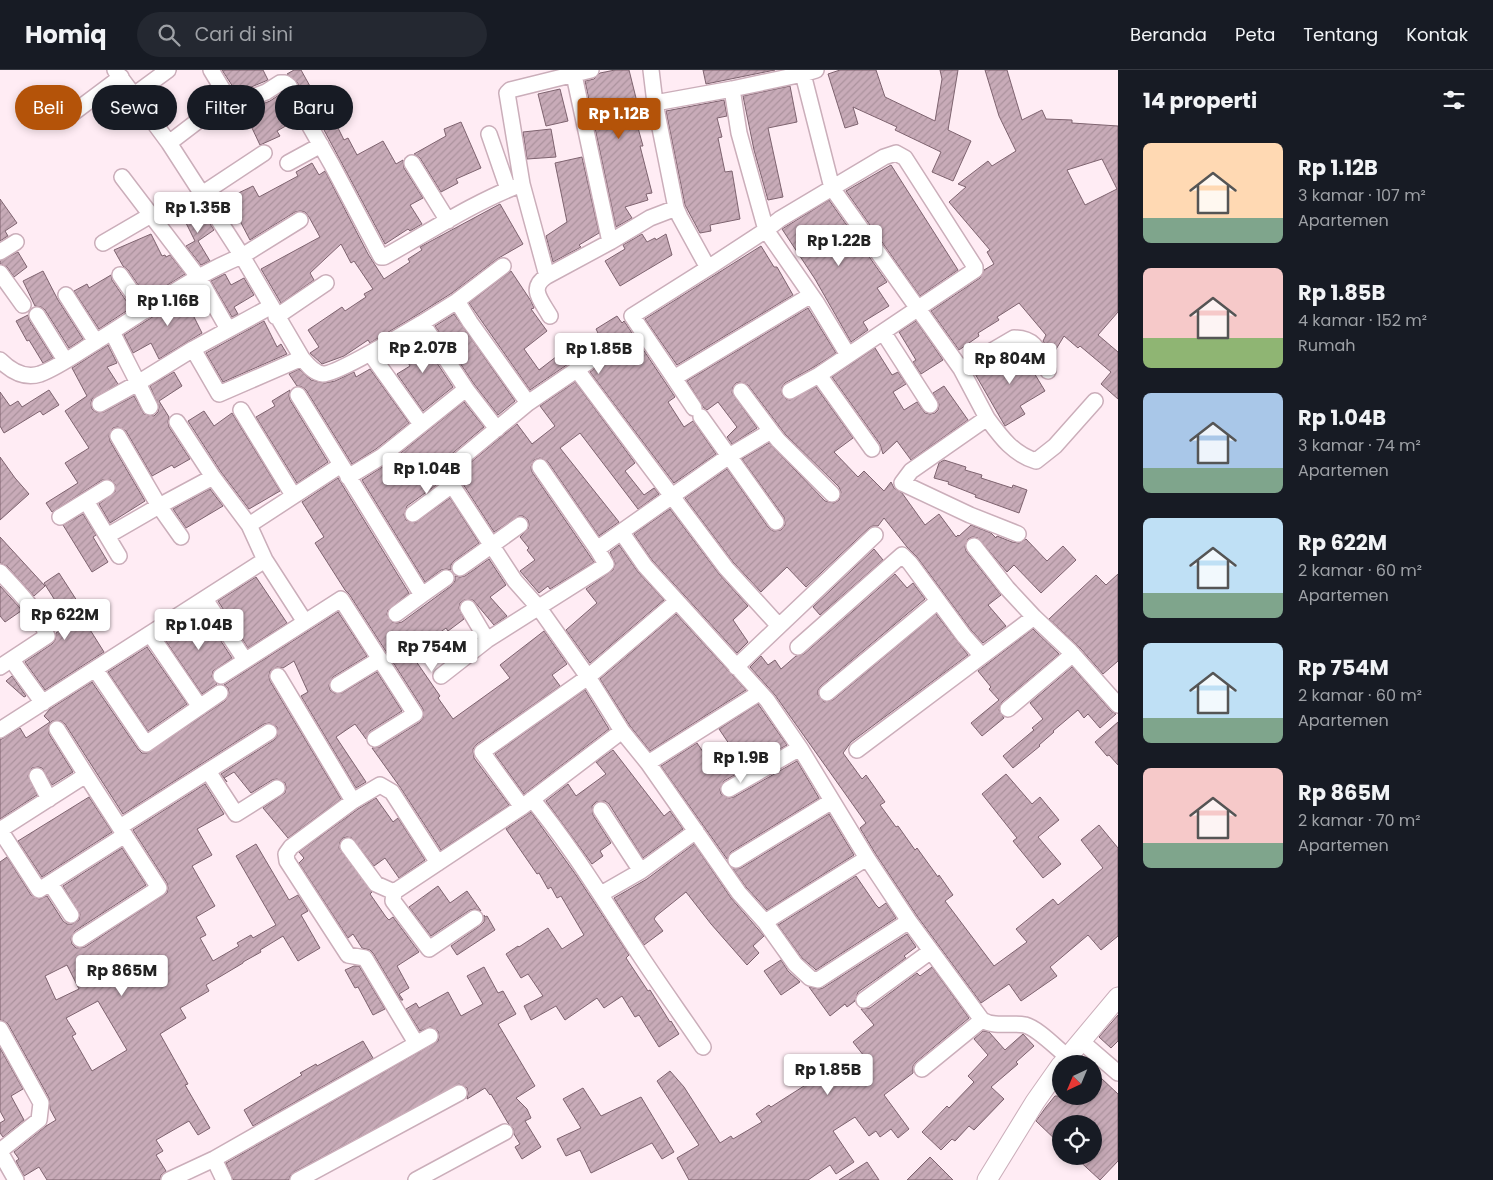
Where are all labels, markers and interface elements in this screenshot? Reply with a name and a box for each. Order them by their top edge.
search box [137,12,487,57]
text: Homiq [25,18,107,51]
icon: search [155,21,183,49]
text: Cari di sini [195,21,293,48]
text: Beranda [1130,22,1207,47]
text: Peta [1235,22,1275,47]
text: Tentang [1303,22,1378,47]
text: Kontak [1406,22,1468,47]
chip: Beli [15,85,82,130]
chip: Sewa [92,85,177,130]
chip: Filter [187,85,265,130]
chip: Baru [275,85,353,130]
text: 14 properti [1143,86,1257,115]
icon: filters [1440,86,1468,114]
pin: Rp 1.12B [567,98,671,140]
text: Rp 1.12B [589,102,649,125]
text: Rp 1.12B [1298,153,1378,182]
icon: home [1183,163,1243,223]
text: 3 kamar · 107 m² [1298,184,1426,207]
pin: Rp 1.35B [146,191,250,234]
text: Rp 1.35B [165,196,231,219]
text: Apartemen [1298,209,1389,232]
pin: Rp 1.22B [787,224,891,267]
text: Rp 1.22B [807,229,871,252]
text: Rp 1.85B [1298,278,1385,307]
pin: Rp 1.16B [116,284,220,327]
icon: home [1183,288,1243,348]
text: Rp 1.16B [137,289,199,312]
text: 4 kamar · 152 m² [1298,309,1427,332]
pin: Rp 2.07B [371,332,475,374]
pin: Rp 1.85B [547,332,651,375]
text: Rumah [1298,334,1356,357]
text: Rp 2.07B [389,336,457,359]
text: Rp 1.85B [566,337,632,360]
pin: Rp 804M [964,342,1056,385]
text: Rp 804M [974,347,1046,370]
text: Rp 1.04B [1298,403,1386,432]
icon: home [1183,413,1243,473]
text: 3 kamar · 74 m² [1298,434,1421,457]
pin: Rp 1.04B [375,452,479,495]
text: Rp 1.04B [393,457,461,480]
text: Apartemen [1298,459,1389,482]
text: Rp 622M [1298,528,1387,557]
icon: home [1183,538,1243,598]
text: 2 kamar · 60 m² [1298,559,1422,582]
text: Apartemen [1298,584,1389,607]
pin: Rp 622M [19,598,111,641]
text: Rp 622M [31,603,99,626]
pin: Rp 1.04B [147,608,251,651]
text: Rp 1.04B [165,613,233,636]
pin: Rp 754M [386,630,478,673]
text: Rp 754M [397,635,467,658]
text: Rp 754M [1298,653,1389,682]
icon: home [1183,663,1243,723]
text: 2 kamar · 60 m² [1298,684,1422,707]
text: Apartemen [1298,709,1389,732]
pin: Rp 1.9B [695,742,787,784]
text: Rp 1.9B [713,746,769,769]
text: Rp 865M [1298,778,1390,807]
icon: home [1183,788,1243,848]
text: 2 kamar · 70 m² [1298,809,1421,832]
text: Apartemen [1298,834,1389,857]
pin: Rp 865M [76,954,168,997]
text: Rp 865M [87,959,157,982]
pin: Rp 1.85B [776,1054,880,1096]
north arrow [1052,1055,1102,1105]
map controls [1052,1055,1102,1165]
text: Rp 1.85B [795,1058,861,1081]
button: locate [1052,1115,1102,1165]

